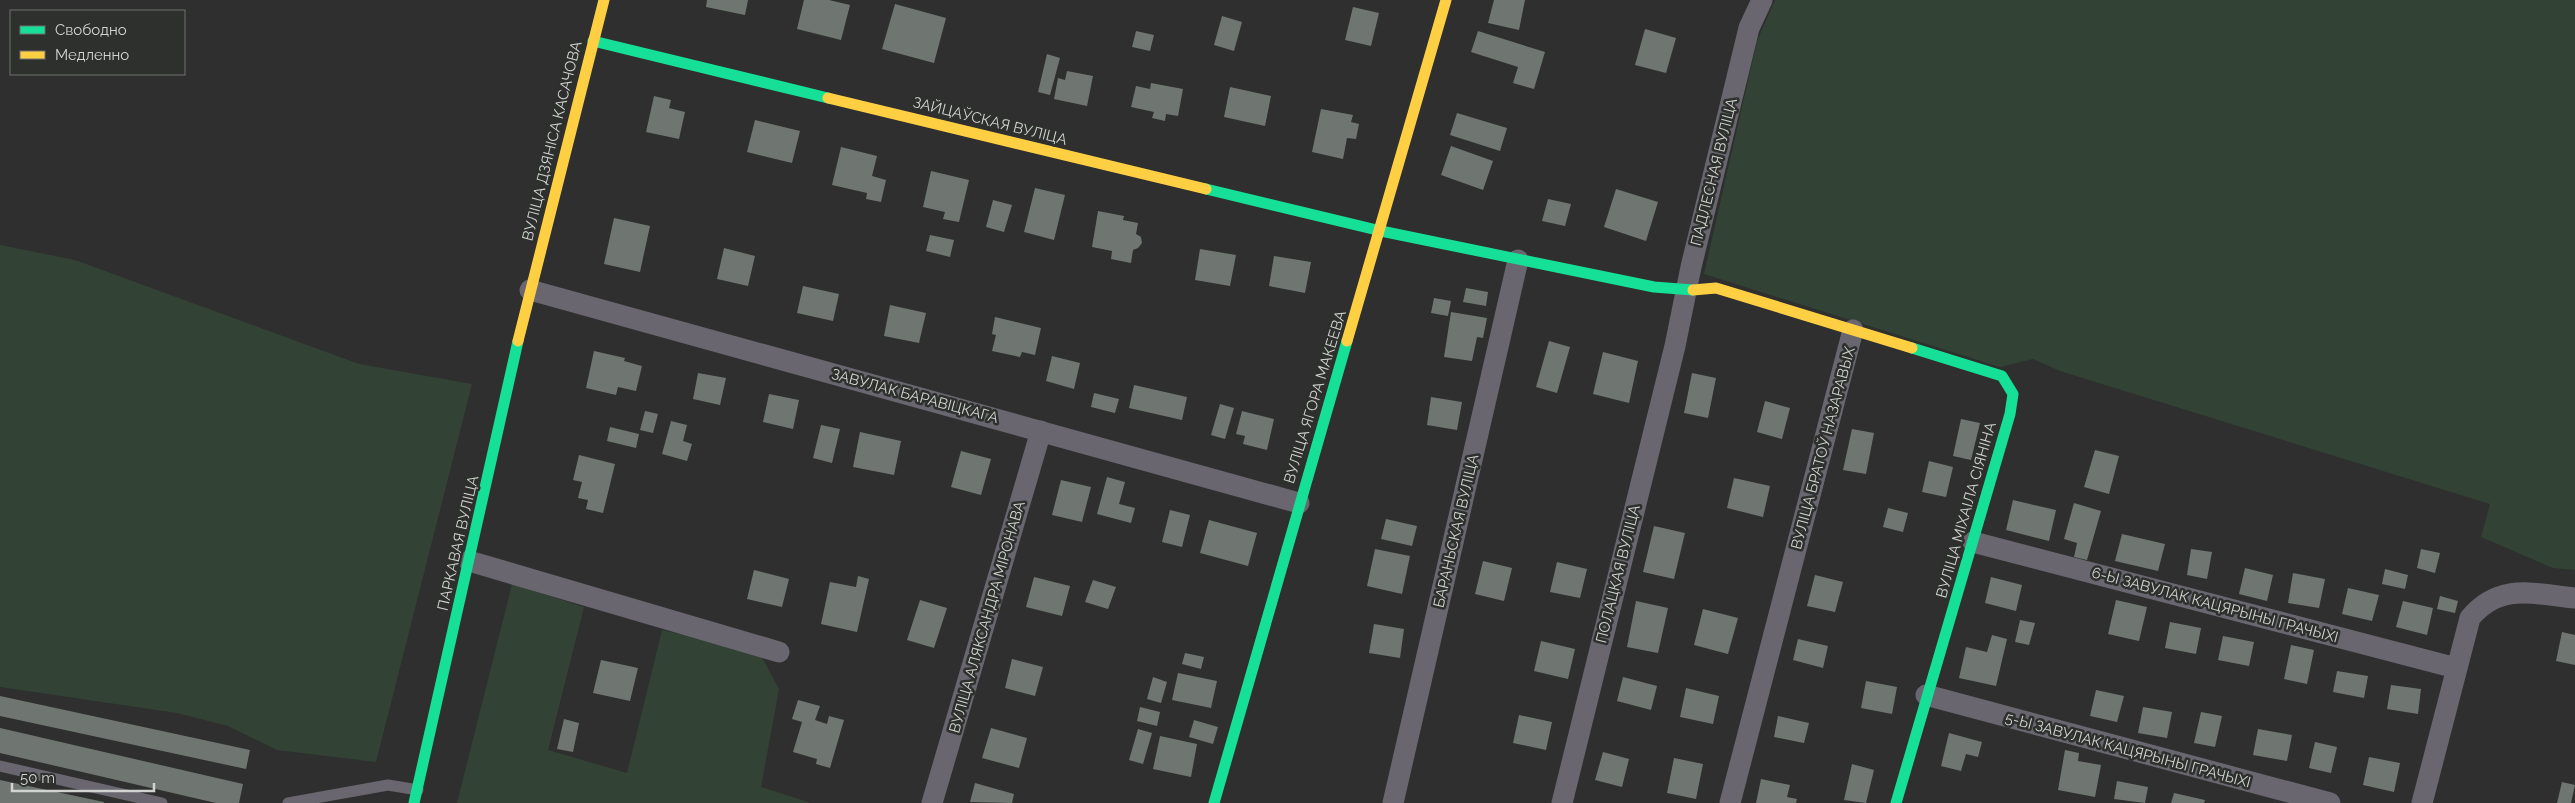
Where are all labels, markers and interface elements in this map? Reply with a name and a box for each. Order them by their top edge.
legend [10,10,185,75]
text: Свободно [55,21,127,39]
street label: ВУЛІЦА ДЗЯНІСА КАСАЧОВА [518,39,586,243]
text: Медленно [55,46,129,64]
street label: ЗАЙЦАЎСКАЯ ВУЛІЦА [911,93,1069,149]
street label: ПАДЛЕСНАЯ ВУЛІЦА [1687,96,1741,248]
street label: ВУЛІЦА ЯГОРА МАКЕЕВА [1280,308,1350,486]
street label: ВУЛІЦА БРАТОЎ НАЗАРАВЫХ [1787,344,1859,551]
street label: ЗАВУЛАК БАРАВІЦКАГА [830,365,1000,427]
street label: ВУЛІЦА МІХАІЛА СІЯНІНА [1932,420,2000,600]
street label: БАРАНЬСКАЯ ВУЛІЦА [1430,452,1482,610]
street label: ПАРКАВАЯ ВУЛІЦА [434,474,482,612]
street label: ВУЛІЦА АЛЯКСАНДРА МІРОНАВА [945,499,1029,735]
street label: ПОЛАЦКАЯ ВУЛІЦА [1592,503,1644,645]
street label: 6-Ы ЗАВУЛАК КАЦЯРЫНЫ ГРАЧЫХІ [2090,563,2340,647]
street label: 5-Ы ЗАВУЛАК КАЦЯРЫНЫ ГРАЧЫХІ [2003,708,2253,792]
scale bar [12,760,155,792]
text: 50 m [20,769,55,787]

